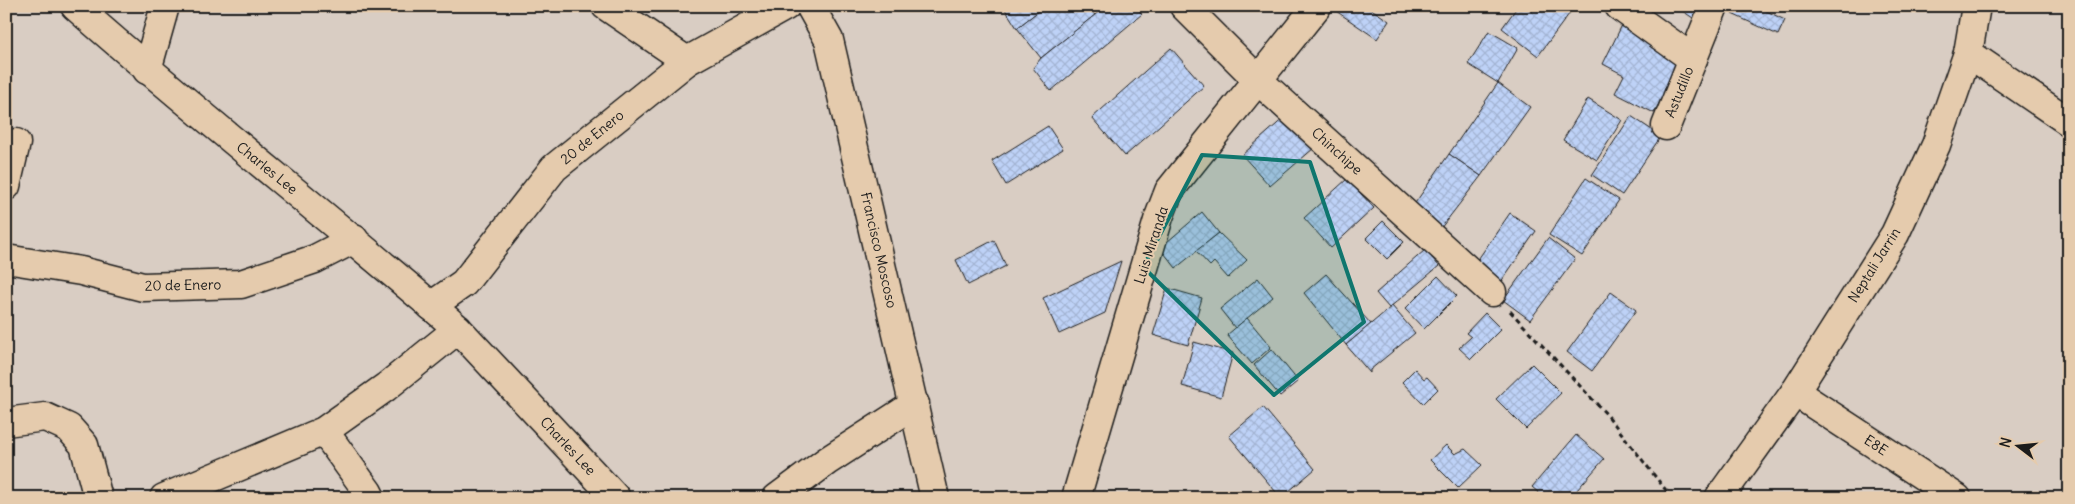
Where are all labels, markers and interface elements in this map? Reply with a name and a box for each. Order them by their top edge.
street label: Astudillo [1661,64,1697,120]
street label: 20 de Enero [557,106,627,168]
street label: Chinchipe [1308,123,1366,179]
street label: Charles Lee [233,138,301,198]
street label: Francisco Moscoso [857,190,901,310]
street label: Luis Miranda [1130,204,1172,286]
street label: Neptali Jarrin [1844,224,1904,306]
street label: 20 de Enero [145,275,222,295]
street label: Charles Lee [536,413,600,479]
north arrow [1992,422,2042,472]
street label: E8E [1861,431,1891,459]
text: N [1996,435,2015,450]

